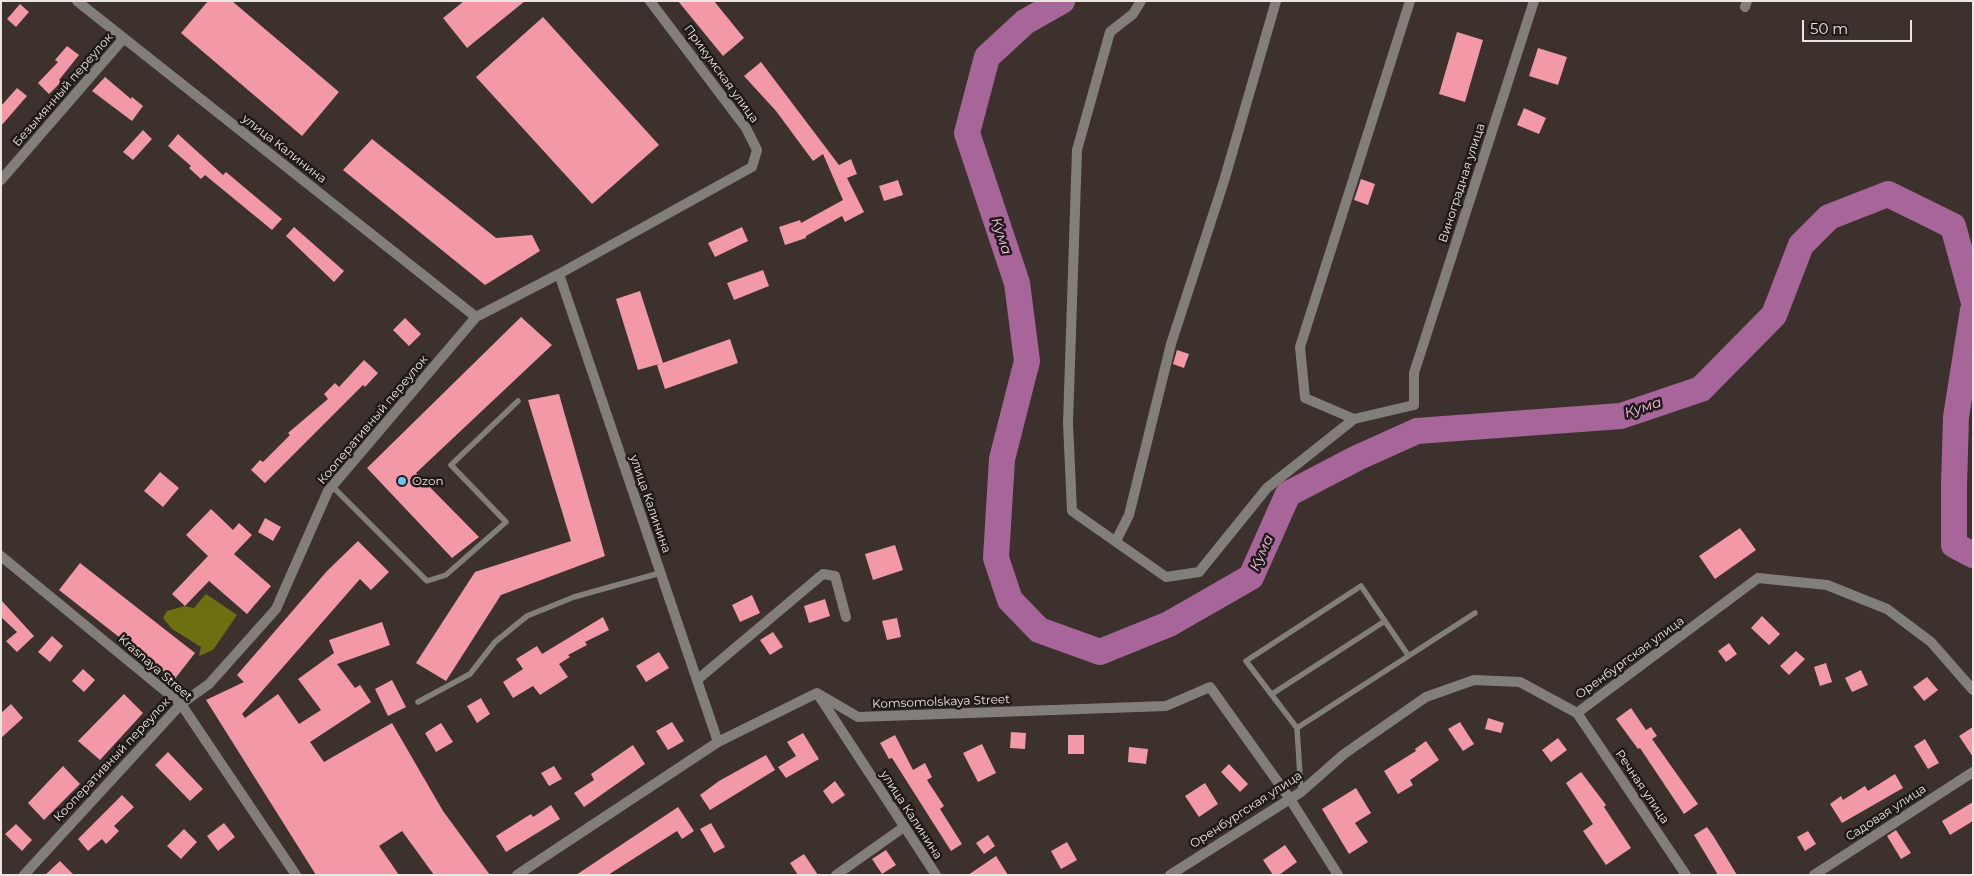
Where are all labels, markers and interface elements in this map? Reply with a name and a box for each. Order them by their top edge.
scale bar [1804,10,1914,42]
text: 50 m [1810,19,1848,38]
street label: Прикумская улица [681,22,761,126]
street label: Безымянный переулок [10,30,116,150]
street label: улица Калинина [239,112,329,186]
street label: Виноградная улица [1436,122,1488,244]
water label: Кума [987,215,1015,257]
street label: Кооперативный переулок [315,353,431,487]
water label: Кума [1622,394,1664,422]
street label: улица Калинина [626,453,674,555]
place label: Ozon [412,474,444,488]
marker: Ozon [396,475,408,487]
water label: Кума [1247,532,1277,574]
street label: Оренбургская улица [1573,614,1687,702]
street label: Krasnaya Street [115,632,195,704]
street label: Komsomolskaya Street [872,692,1010,712]
street label: Кооперативный переулок [51,695,173,825]
street label: Речная улица [1612,747,1672,827]
street label: улица Калинина [877,768,945,862]
street label: Оренбургская улица [1187,768,1305,852]
street label: Садовая улица [1843,782,1929,844]

